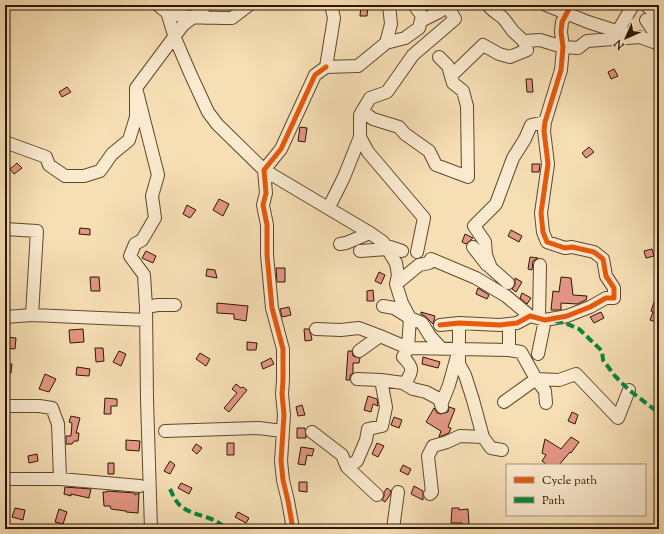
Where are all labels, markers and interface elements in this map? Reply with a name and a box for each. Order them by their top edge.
north arrow [606,18,646,58]
text: N [611,35,629,54]
legend [506,464,646,516]
text: Cycle path [542,472,597,490]
text: Path [542,492,565,510]

